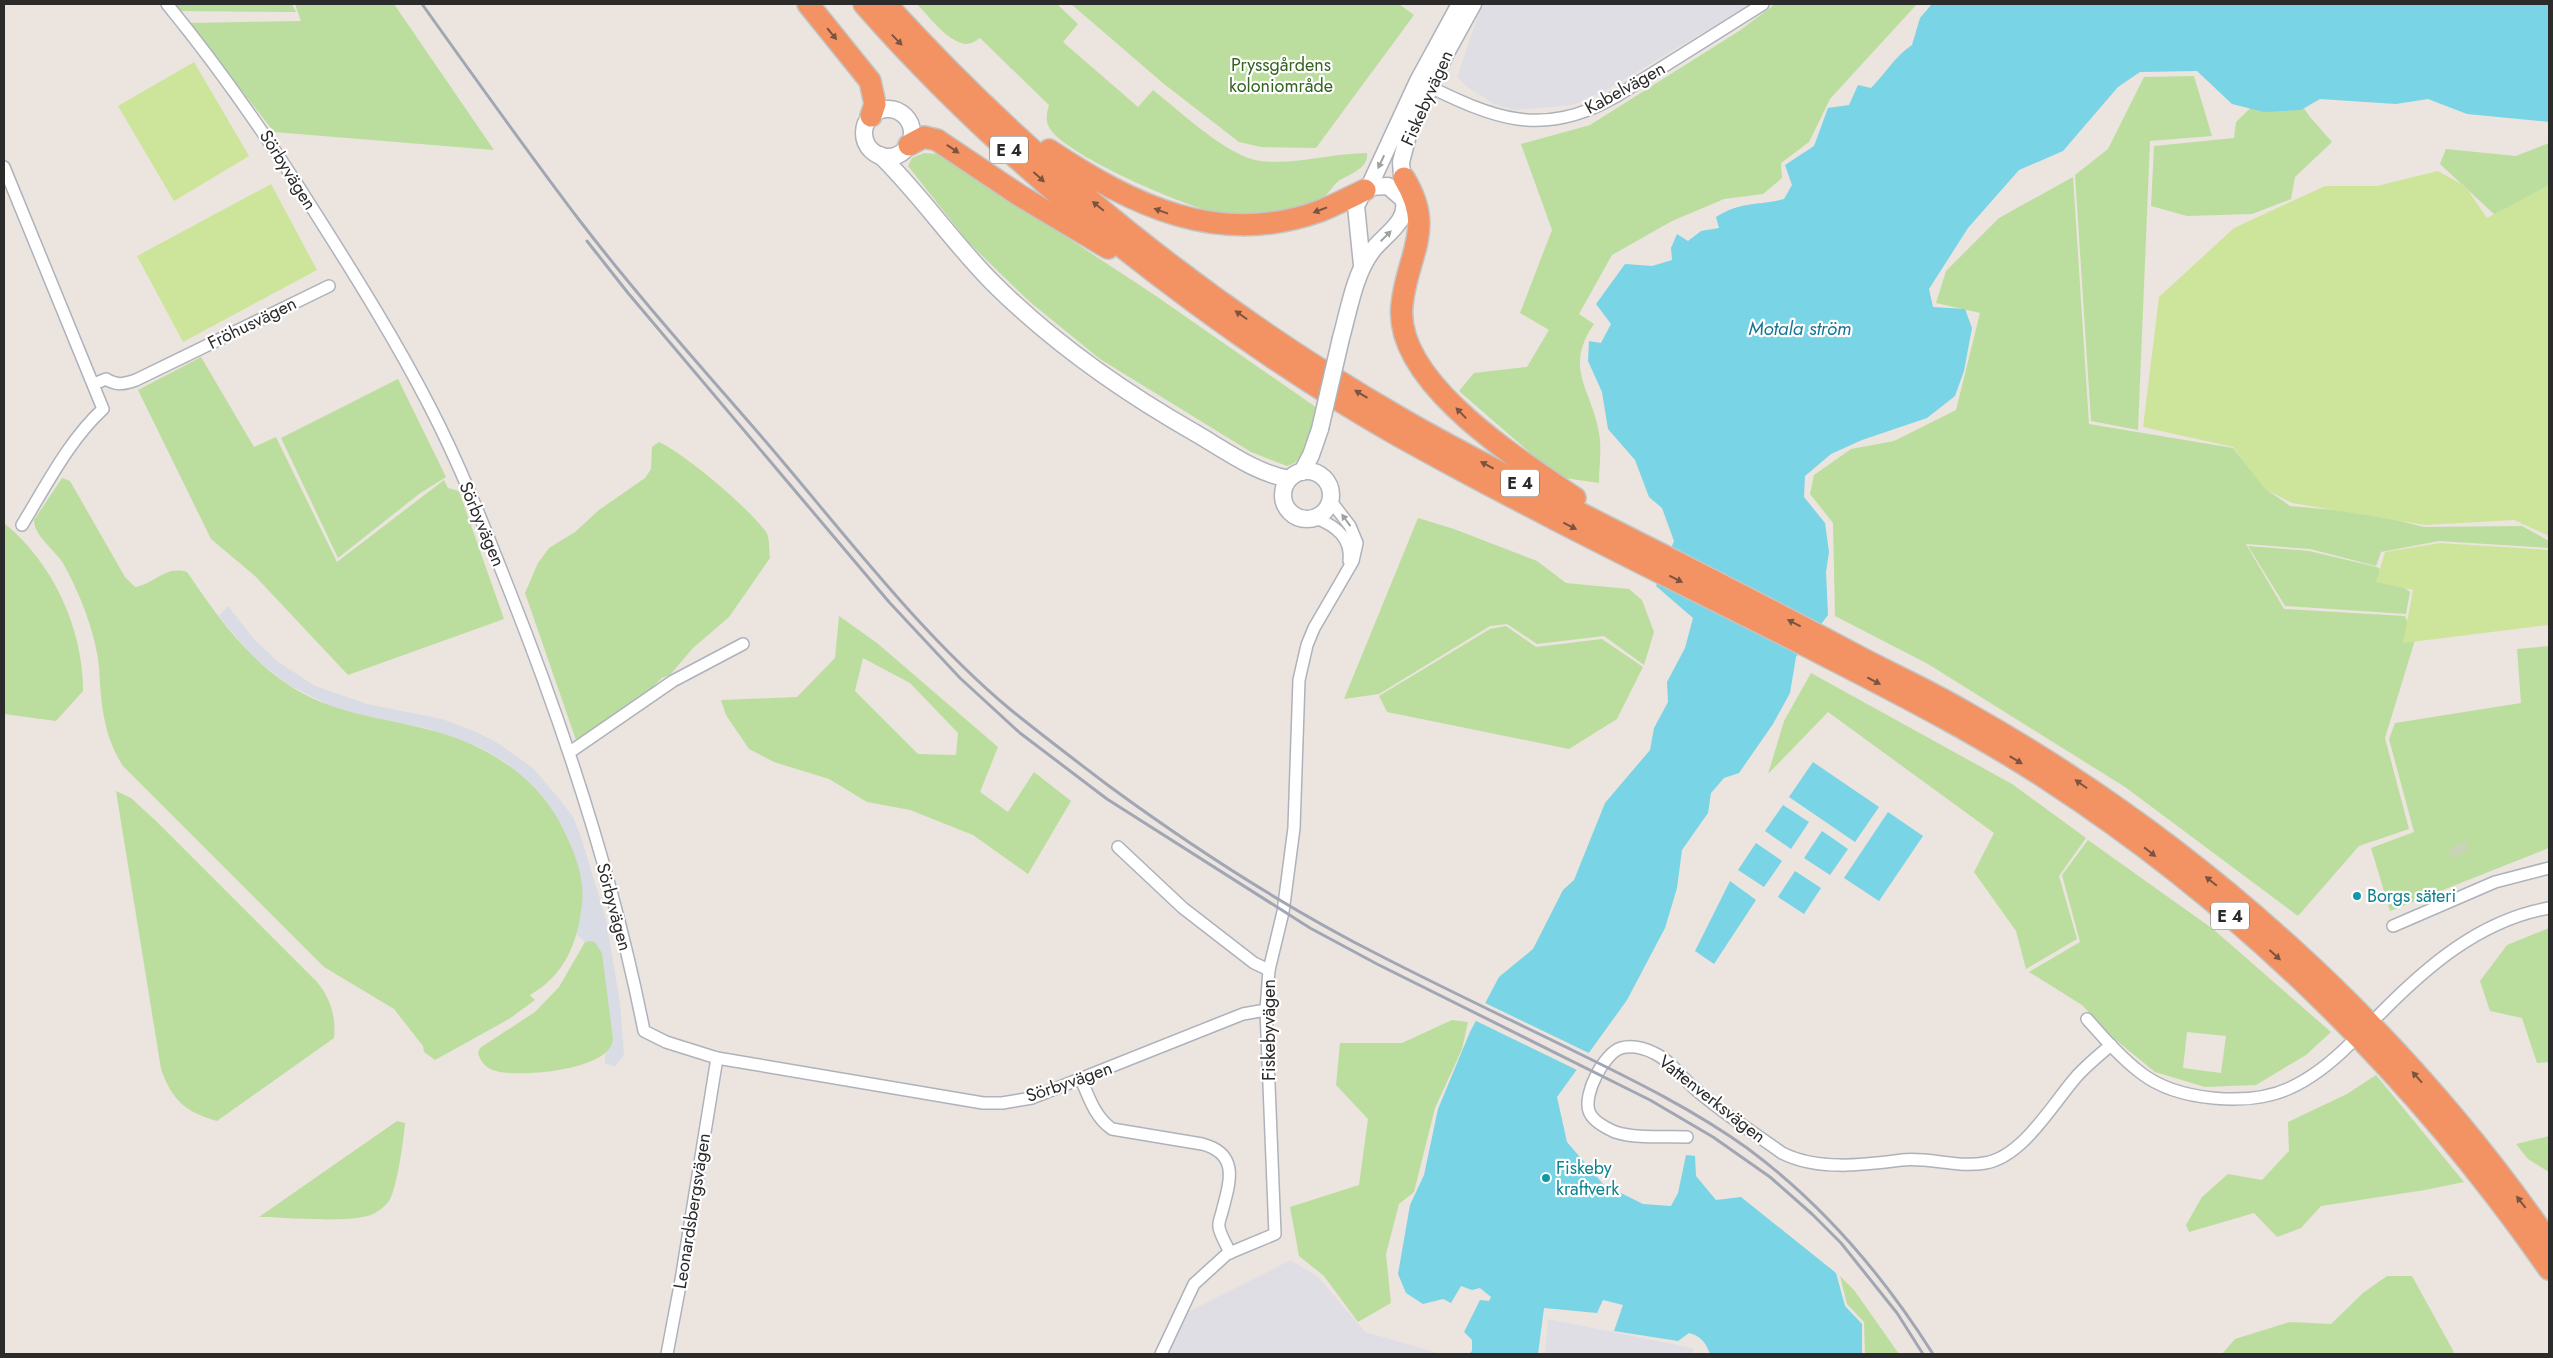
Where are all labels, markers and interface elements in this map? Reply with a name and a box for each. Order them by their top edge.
one-way arrow [826,28,837,40]
one-way arrow [891,33,903,45]
street label: Fiskebyvägen [1394,46,1460,150]
park label: Pryssgårdens koloniområde [1229,52,1333,99]
street label: Kabelvägen [1580,55,1670,121]
street label: Sörbyvägen [253,125,323,215]
road number: E 4 [990,136,1028,164]
one-way arrow [947,145,960,154]
one-way arrow [1377,155,1385,169]
one-way arrow [1032,171,1044,183]
one-way arrow [1091,200,1104,211]
one-way arrow [1312,206,1327,214]
one-way arrow [1153,207,1168,215]
one-way arrow [1380,230,1392,242]
street label: Fröhusvägen [203,290,301,356]
one-way arrow [1234,310,1247,320]
water label: Motala ström [1749,315,1851,342]
one-way arrow [1354,390,1367,399]
one-way arrow [1455,407,1467,419]
one-way arrow [1479,461,1494,469]
road number: E 4 [1501,469,1539,496]
street label: Sörbyvägen [452,478,512,570]
one-way arrow [1341,513,1351,527]
one-way arrow [1563,522,1578,530]
one-way arrow [1669,575,1683,583]
one-way arrow [1787,619,1802,627]
one-way arrow [1867,677,1881,685]
one-way arrow [2010,756,2023,765]
one-way arrow [2074,779,2088,789]
one-way arrow [2143,847,2156,858]
street label: Sörbyvägen [590,860,638,954]
one-way arrow [2205,875,2218,886]
place label: Borgs säteri [2367,883,2456,909]
marker: Borgs säteri [2351,890,2363,902]
road number: E 4 [2211,902,2249,929]
one-way arrow [2269,950,2282,961]
street label: Fiskebyvägen [1256,979,1282,1081]
street label: Vattenverksvägen [1653,1049,1771,1149]
street label: Sörbyvägen [1022,1055,1116,1109]
one-way arrow [2412,1070,2423,1083]
street label: Leonardsbergsvägen [667,1131,717,1291]
place label: Fiskeby kraftverk [1556,1155,1619,1202]
marker: Fiskeby kraftverk [1540,1172,1552,1184]
one-way arrow [2516,1195,2526,1209]

